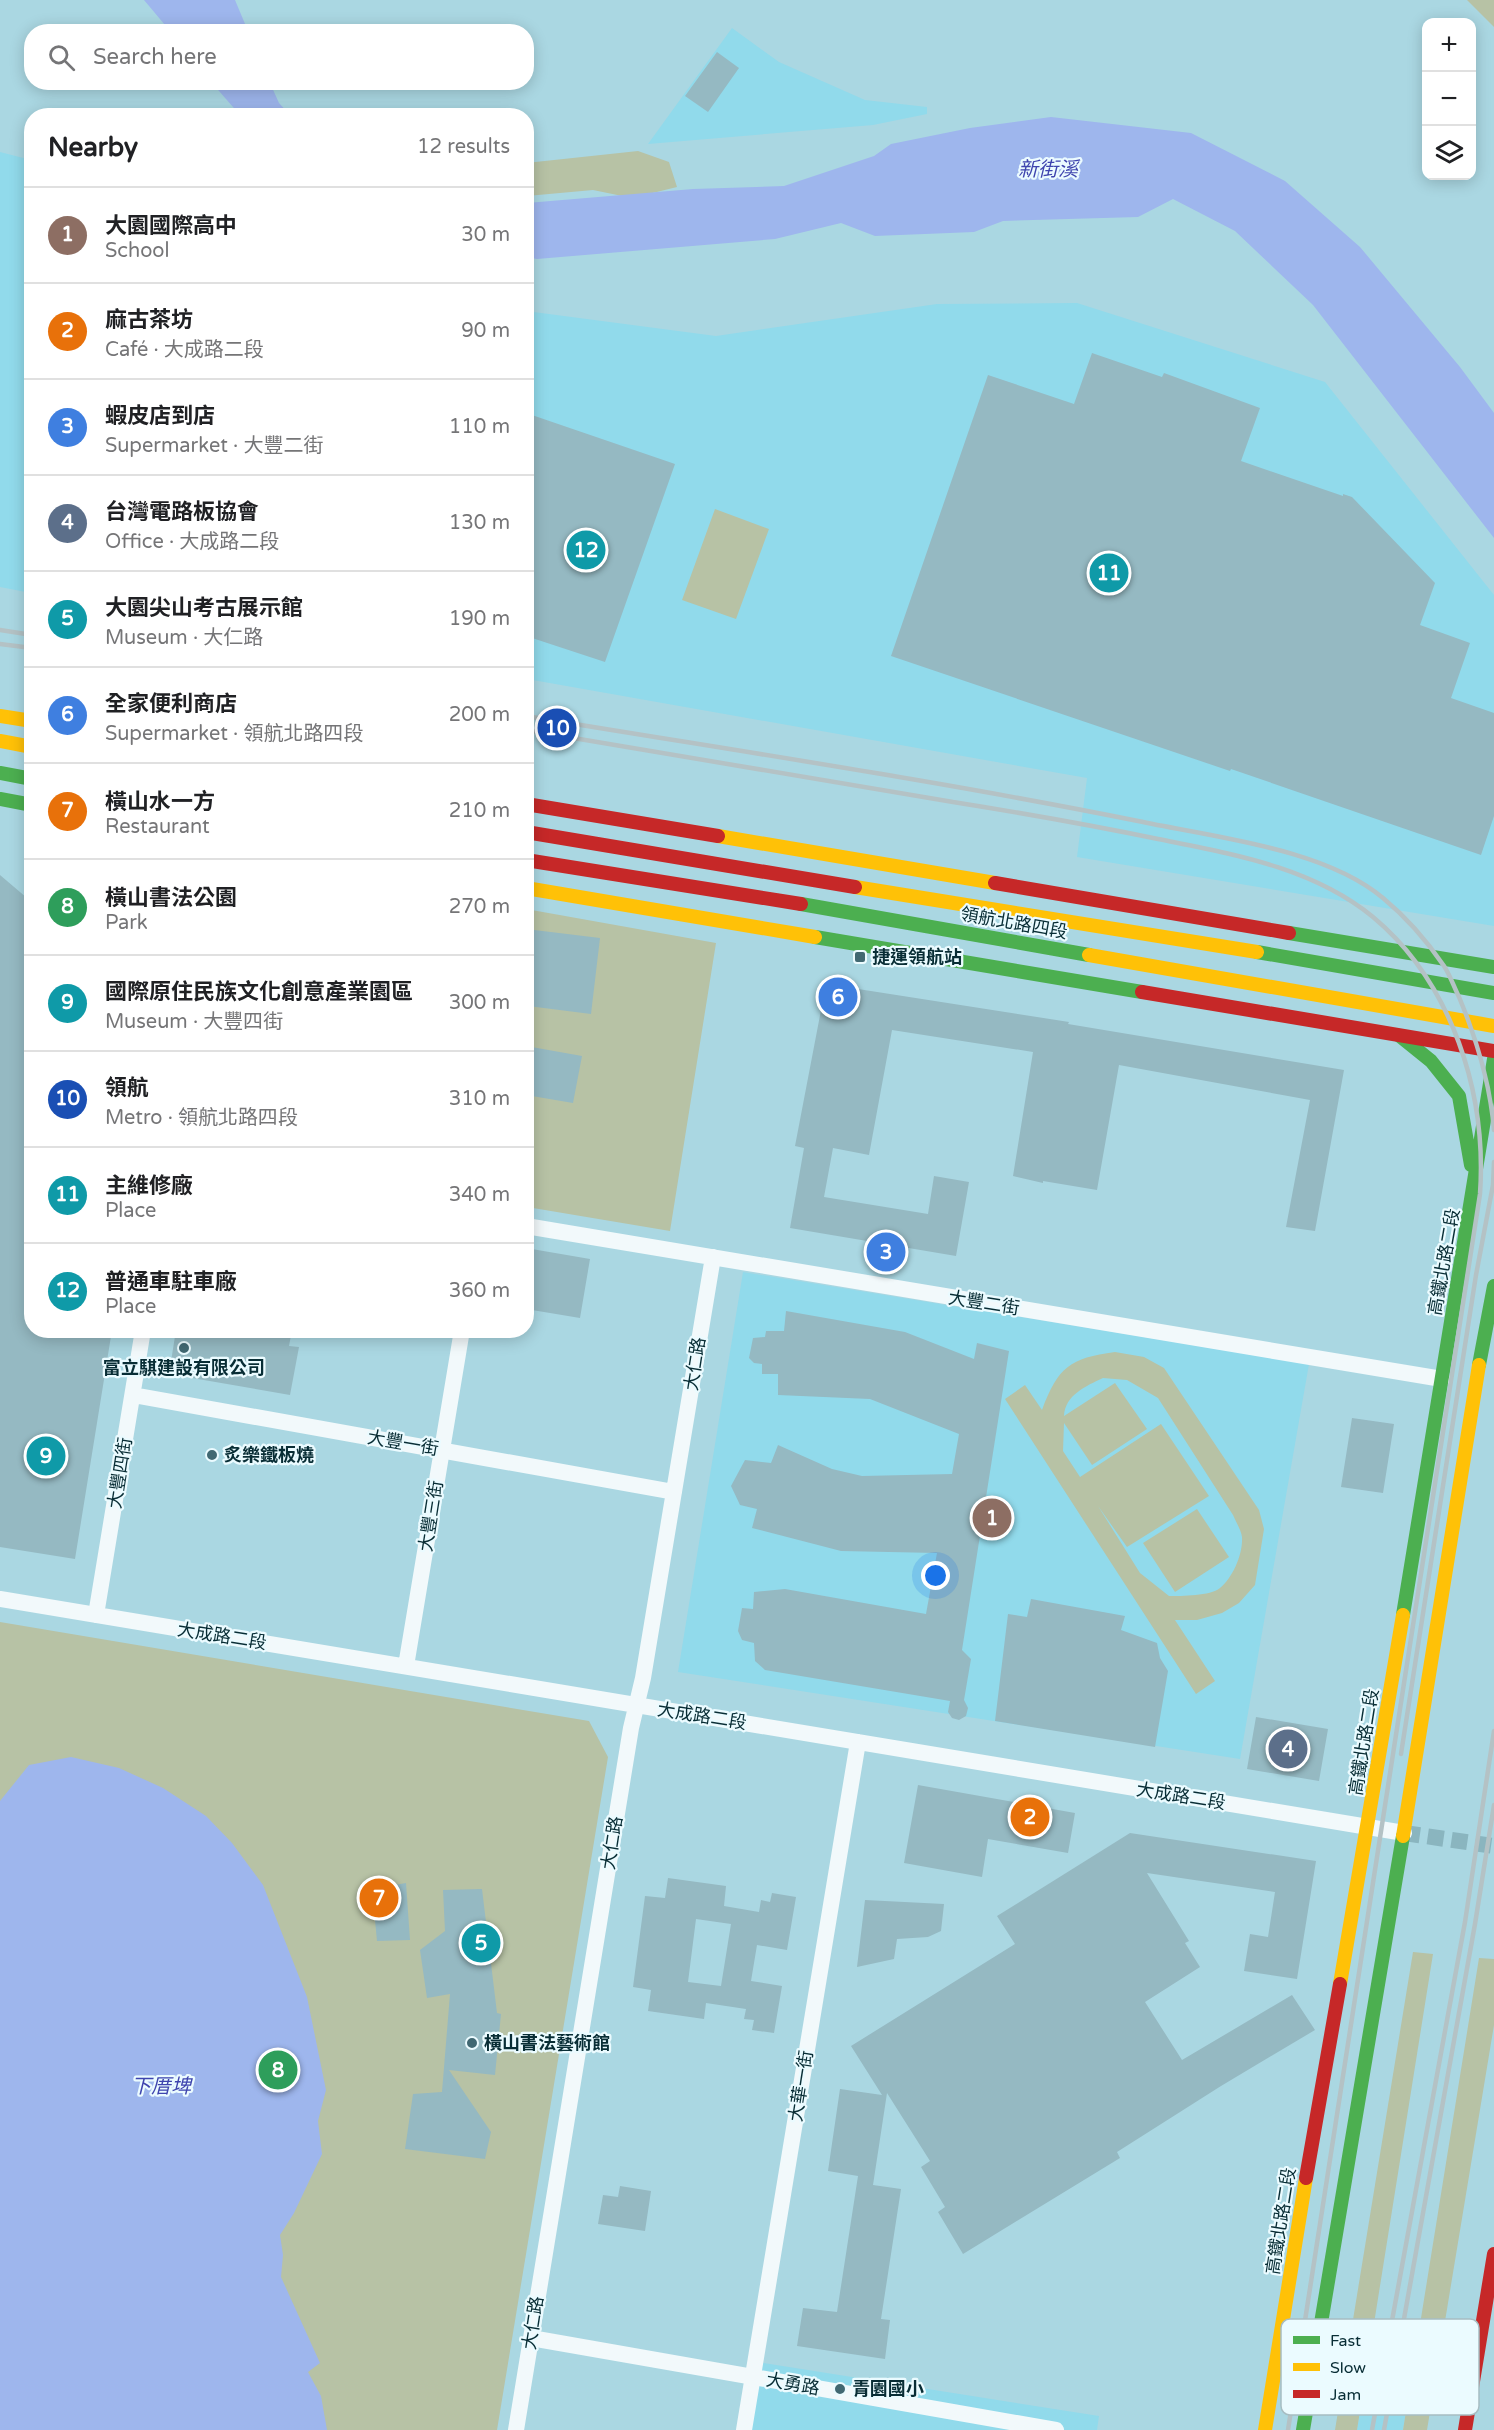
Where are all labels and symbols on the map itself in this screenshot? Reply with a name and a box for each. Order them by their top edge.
water label: 新街溪 [1018,158,1081,182]
pin: 12 [566,528,606,572]
pin: 11 [1090,550,1128,596]
pin: 10 [538,706,576,750]
street label: 領航北路四段 [959,903,1069,943]
place label: 捷運領航站 [872,946,962,968]
marker: 捷運領航站 [853,950,867,964]
pin: 6 [818,974,858,1020]
street label: 高鐵北路二段 [1424,1207,1464,1317]
pin: 3 [866,1230,906,1274]
street label: 大豐二街 [947,1287,1021,1319]
street label: 大仁路 [680,1336,710,1392]
marker: 富立騏建設有限公司 [177,1341,191,1355]
place label: 富立騏建設有限公司 [103,1357,265,1379]
street label: 大豐一街 [366,1426,440,1460]
pin: 9 [26,1434,66,1478]
street label: 大豐四街 [104,1436,136,1510]
place label: 炙樂鐵板燒 [224,1444,314,1466]
marker: 炙樂鐵板燒 [205,1448,219,1462]
street label: 大豐三街 [415,1479,447,1553]
pin: 1 [972,1496,1012,1540]
your location [921,1561,950,1590]
street label: 大成路二段 [176,1618,268,1654]
street label: 高鐵北路二段 [1345,1687,1383,1797]
street label: 大成路二段 [656,1698,748,1734]
pin: 4 [1268,1726,1308,1772]
street label: 大成路二段 [1135,1778,1227,1814]
pin: 2 [1010,1794,1050,1840]
street label: 大仁路 [597,1815,627,1871]
pin: 7 [360,1876,398,1920]
pin: 5 [462,1920,500,1966]
place label: 橫山書法藝術館 [484,2032,610,2054]
marker: 橫山書法藝術館 [465,2036,479,2050]
pin: 8 [258,2048,298,2092]
street label: 大華一街 [785,2049,817,2123]
water label: 下厝埤 [131,2075,193,2099]
street label: 高鐵北路二段 [1262,2166,1300,2276]
street label: 大仁路 [518,2295,548,2351]
legend [1281,2319,1479,2415]
text: Fast [1330,2331,1361,2351]
text: Slow [1330,2358,1366,2378]
street label: 大勇路 [765,2368,821,2400]
place label: 青園國小 [852,2378,924,2400]
marker: 青園國小 [833,2382,847,2396]
text: Jam [1330,2385,1361,2405]

